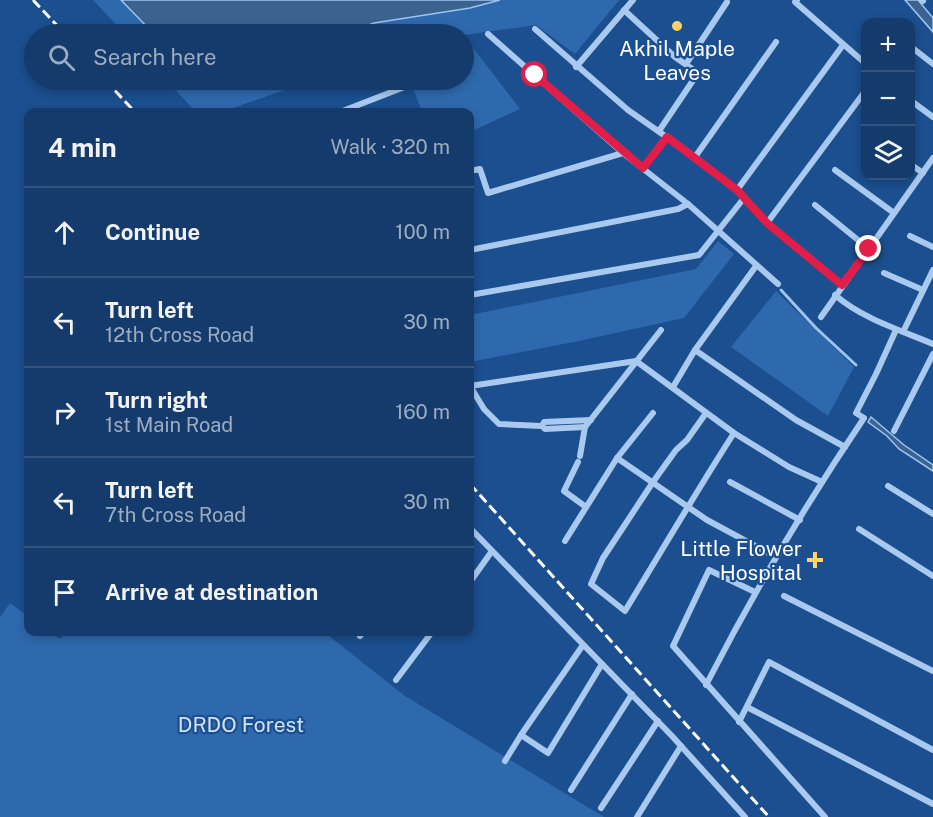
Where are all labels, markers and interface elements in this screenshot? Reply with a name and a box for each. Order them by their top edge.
map controls [861,18,915,180]
button: + [861,18,915,72]
marker: Akhil Maple Leaves [670,19,684,33]
search box [24,24,474,90]
place label: Akhil Maple Leaves [619,36,735,85]
icon: search [45,41,78,74]
text: Search here [93,44,217,70]
route start [521,61,547,87]
button: − [861,72,915,126]
button: layers [861,126,915,180]
text: 4 min [48,132,117,163]
text: Walk · 320 m [330,135,450,159]
icon: ahead [48,216,81,249]
text: Continue [105,219,200,245]
text: 100 m [395,220,450,244]
route end [855,235,881,261]
text: Turn left [105,297,194,323]
icon: left [48,306,81,339]
text: 30 m [403,310,450,334]
text: 12th Cross Road [105,323,254,347]
text: Turn right [105,387,208,413]
icon: right [48,396,81,429]
text: 160 m [395,400,450,424]
text: 1st Main Road [105,413,233,437]
text: Turn left [105,477,194,503]
icon: left [48,486,81,519]
text: 30 m [403,490,450,514]
text: 7th Cross Road [105,503,246,527]
place label: Little Flower Hospital [680,536,802,585]
marker: Little Flower Hospital [806,551,824,569]
icon: arrive [48,576,81,609]
text: Arrive at destination [105,579,318,605]
park label: DRDO Forest [178,712,304,737]

